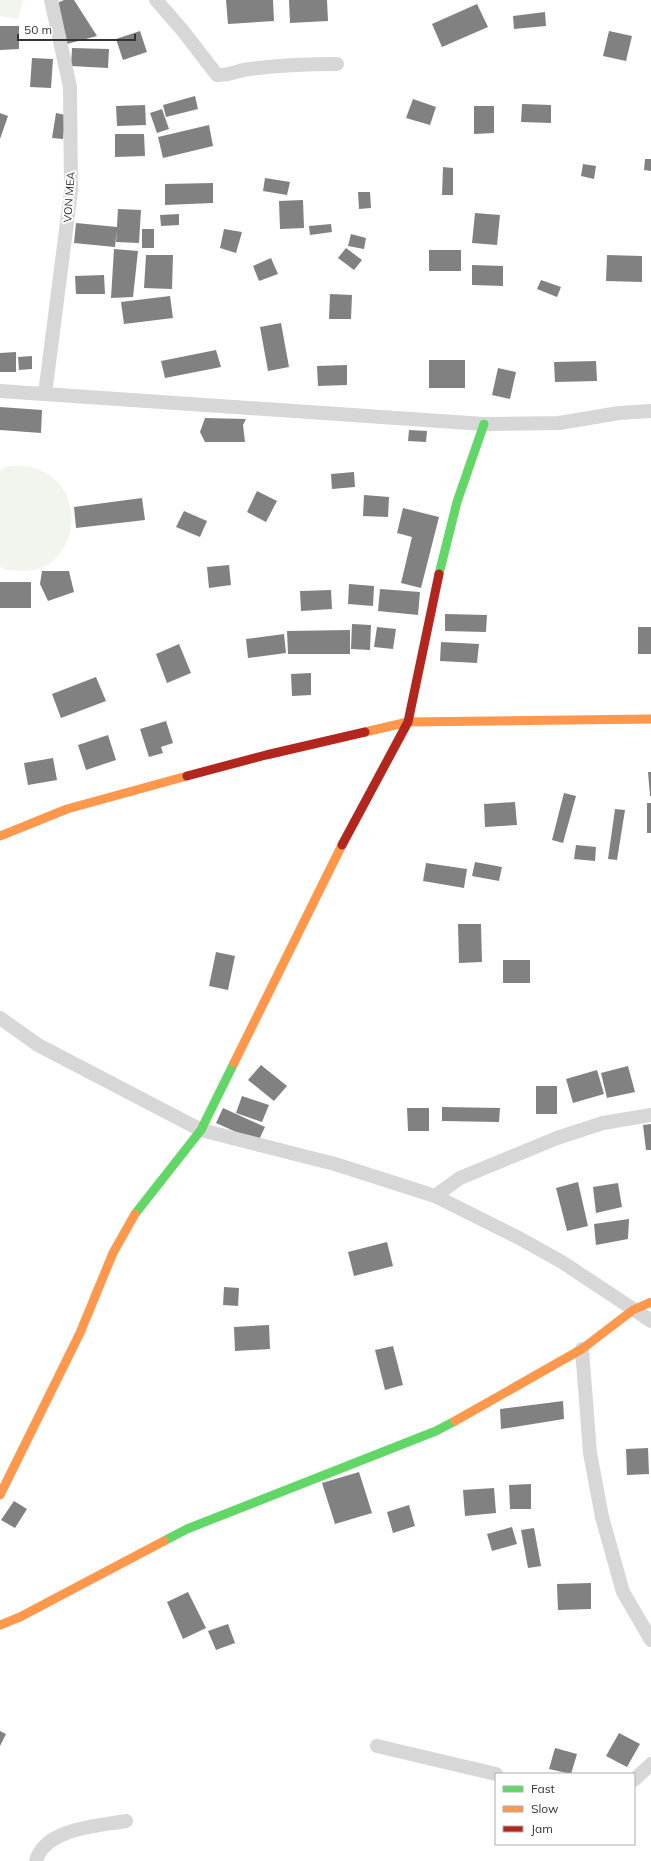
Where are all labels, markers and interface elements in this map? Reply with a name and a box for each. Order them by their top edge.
scale bar [18,16,135,42]
text: 50 m [24,22,52,37]
street label: VON MEA [60,171,78,223]
legend [495,1773,635,1845]
text: Fast [531,1781,555,1796]
text: Slow [531,1801,559,1816]
text: Jam [531,1821,553,1836]

